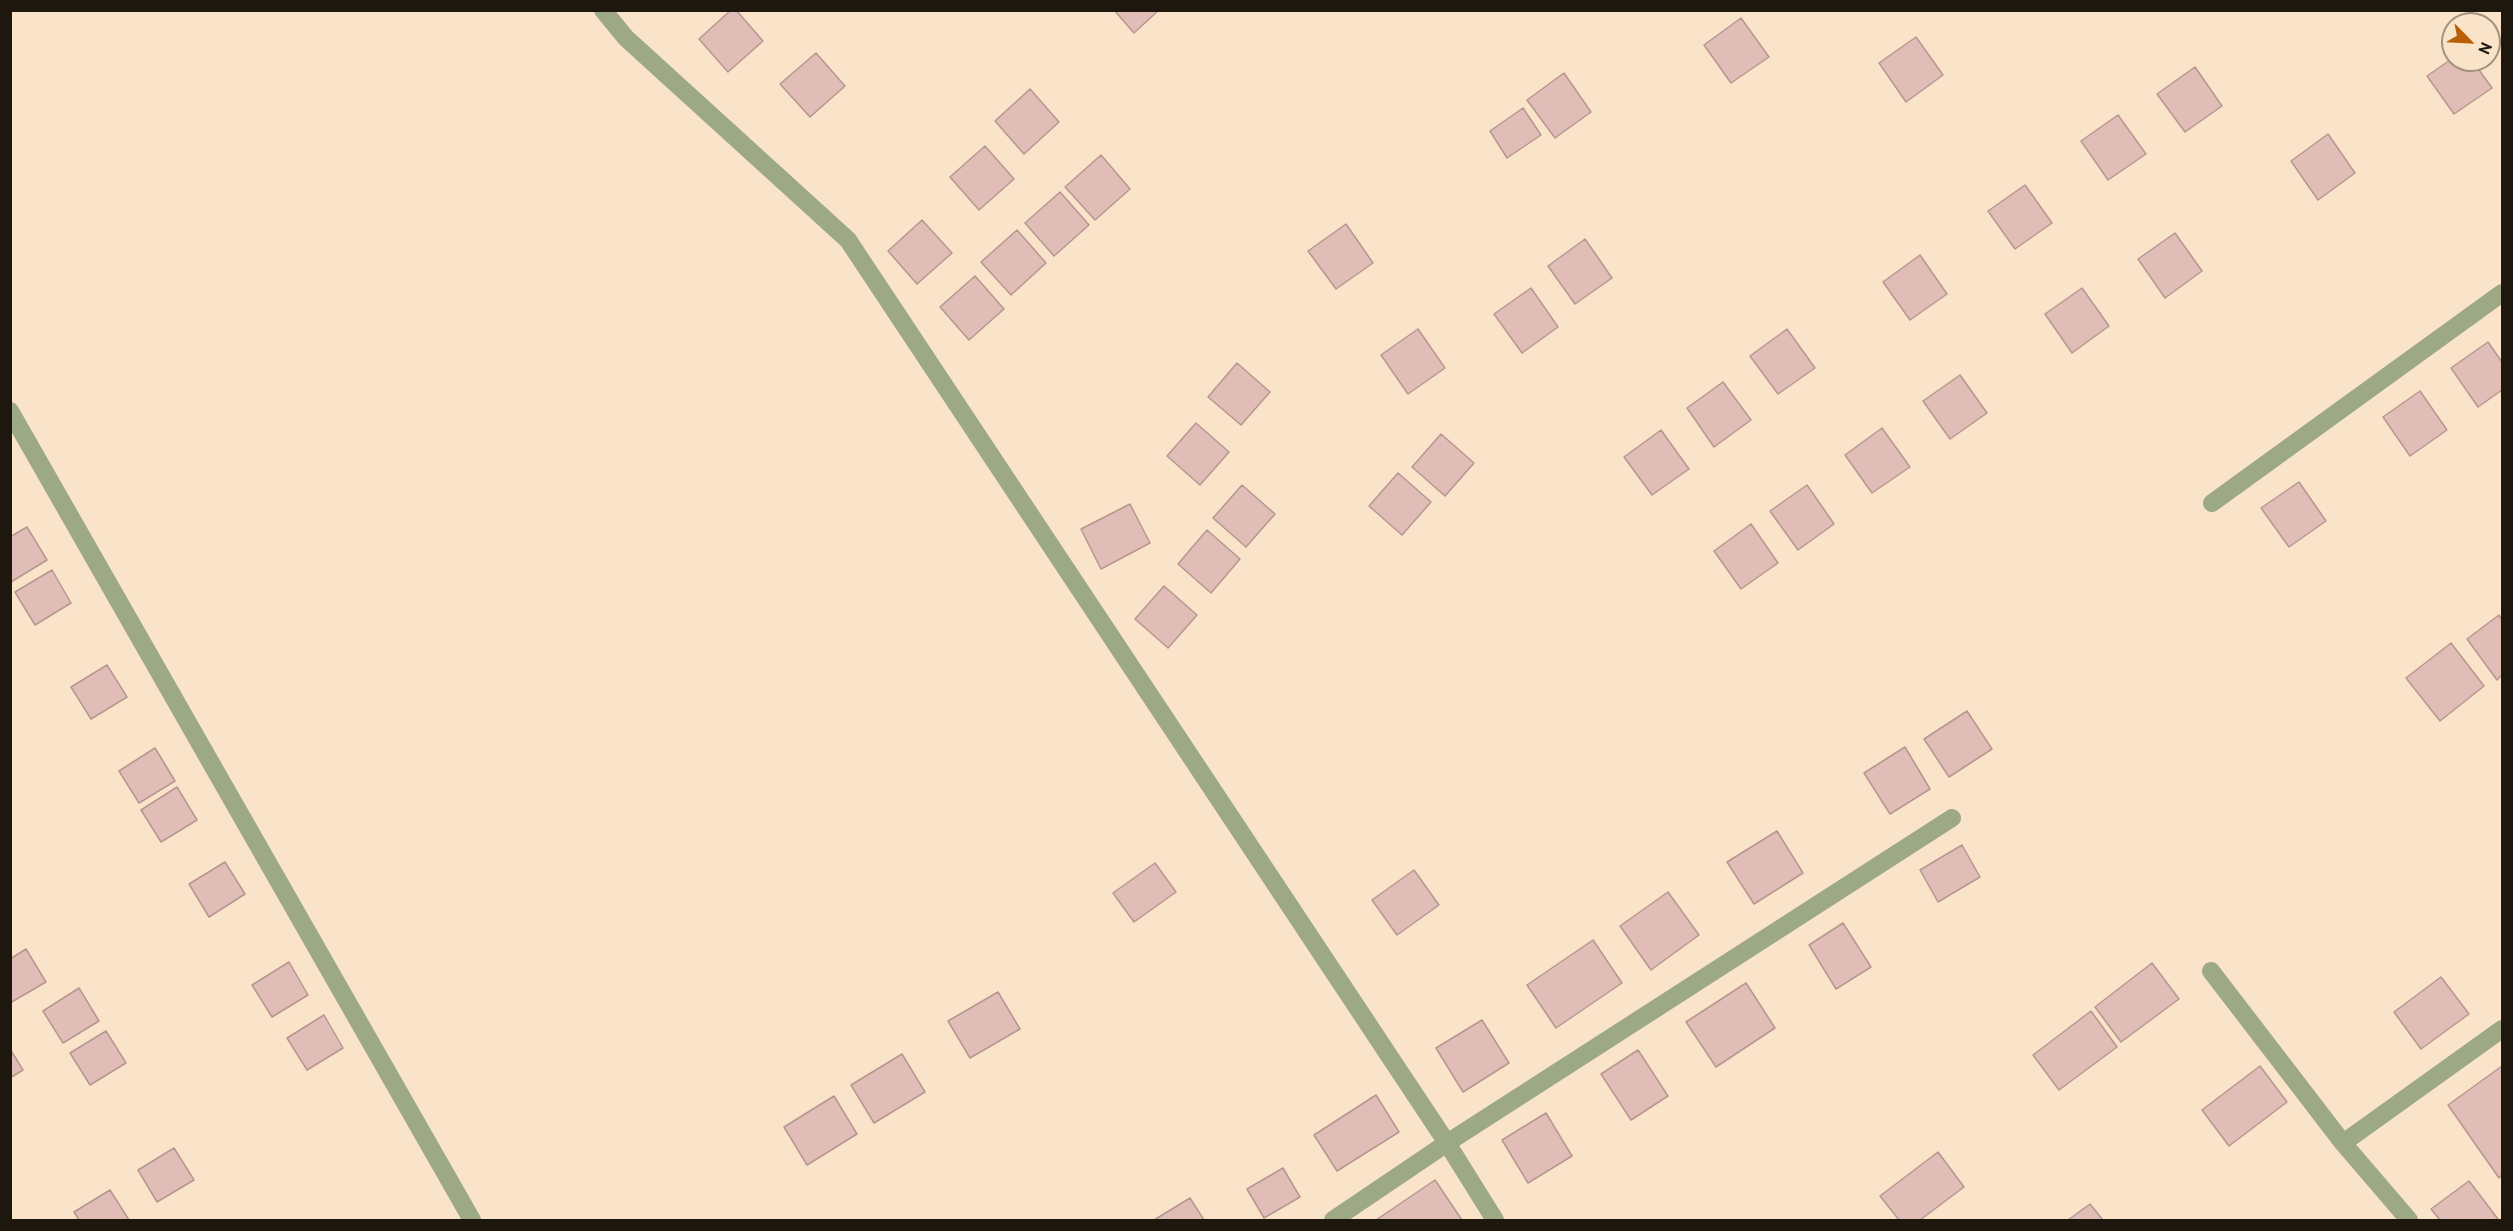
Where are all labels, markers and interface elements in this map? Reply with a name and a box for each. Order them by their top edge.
north arrow [2441,12,2501,72]
text: N [2474,40,2497,57]

